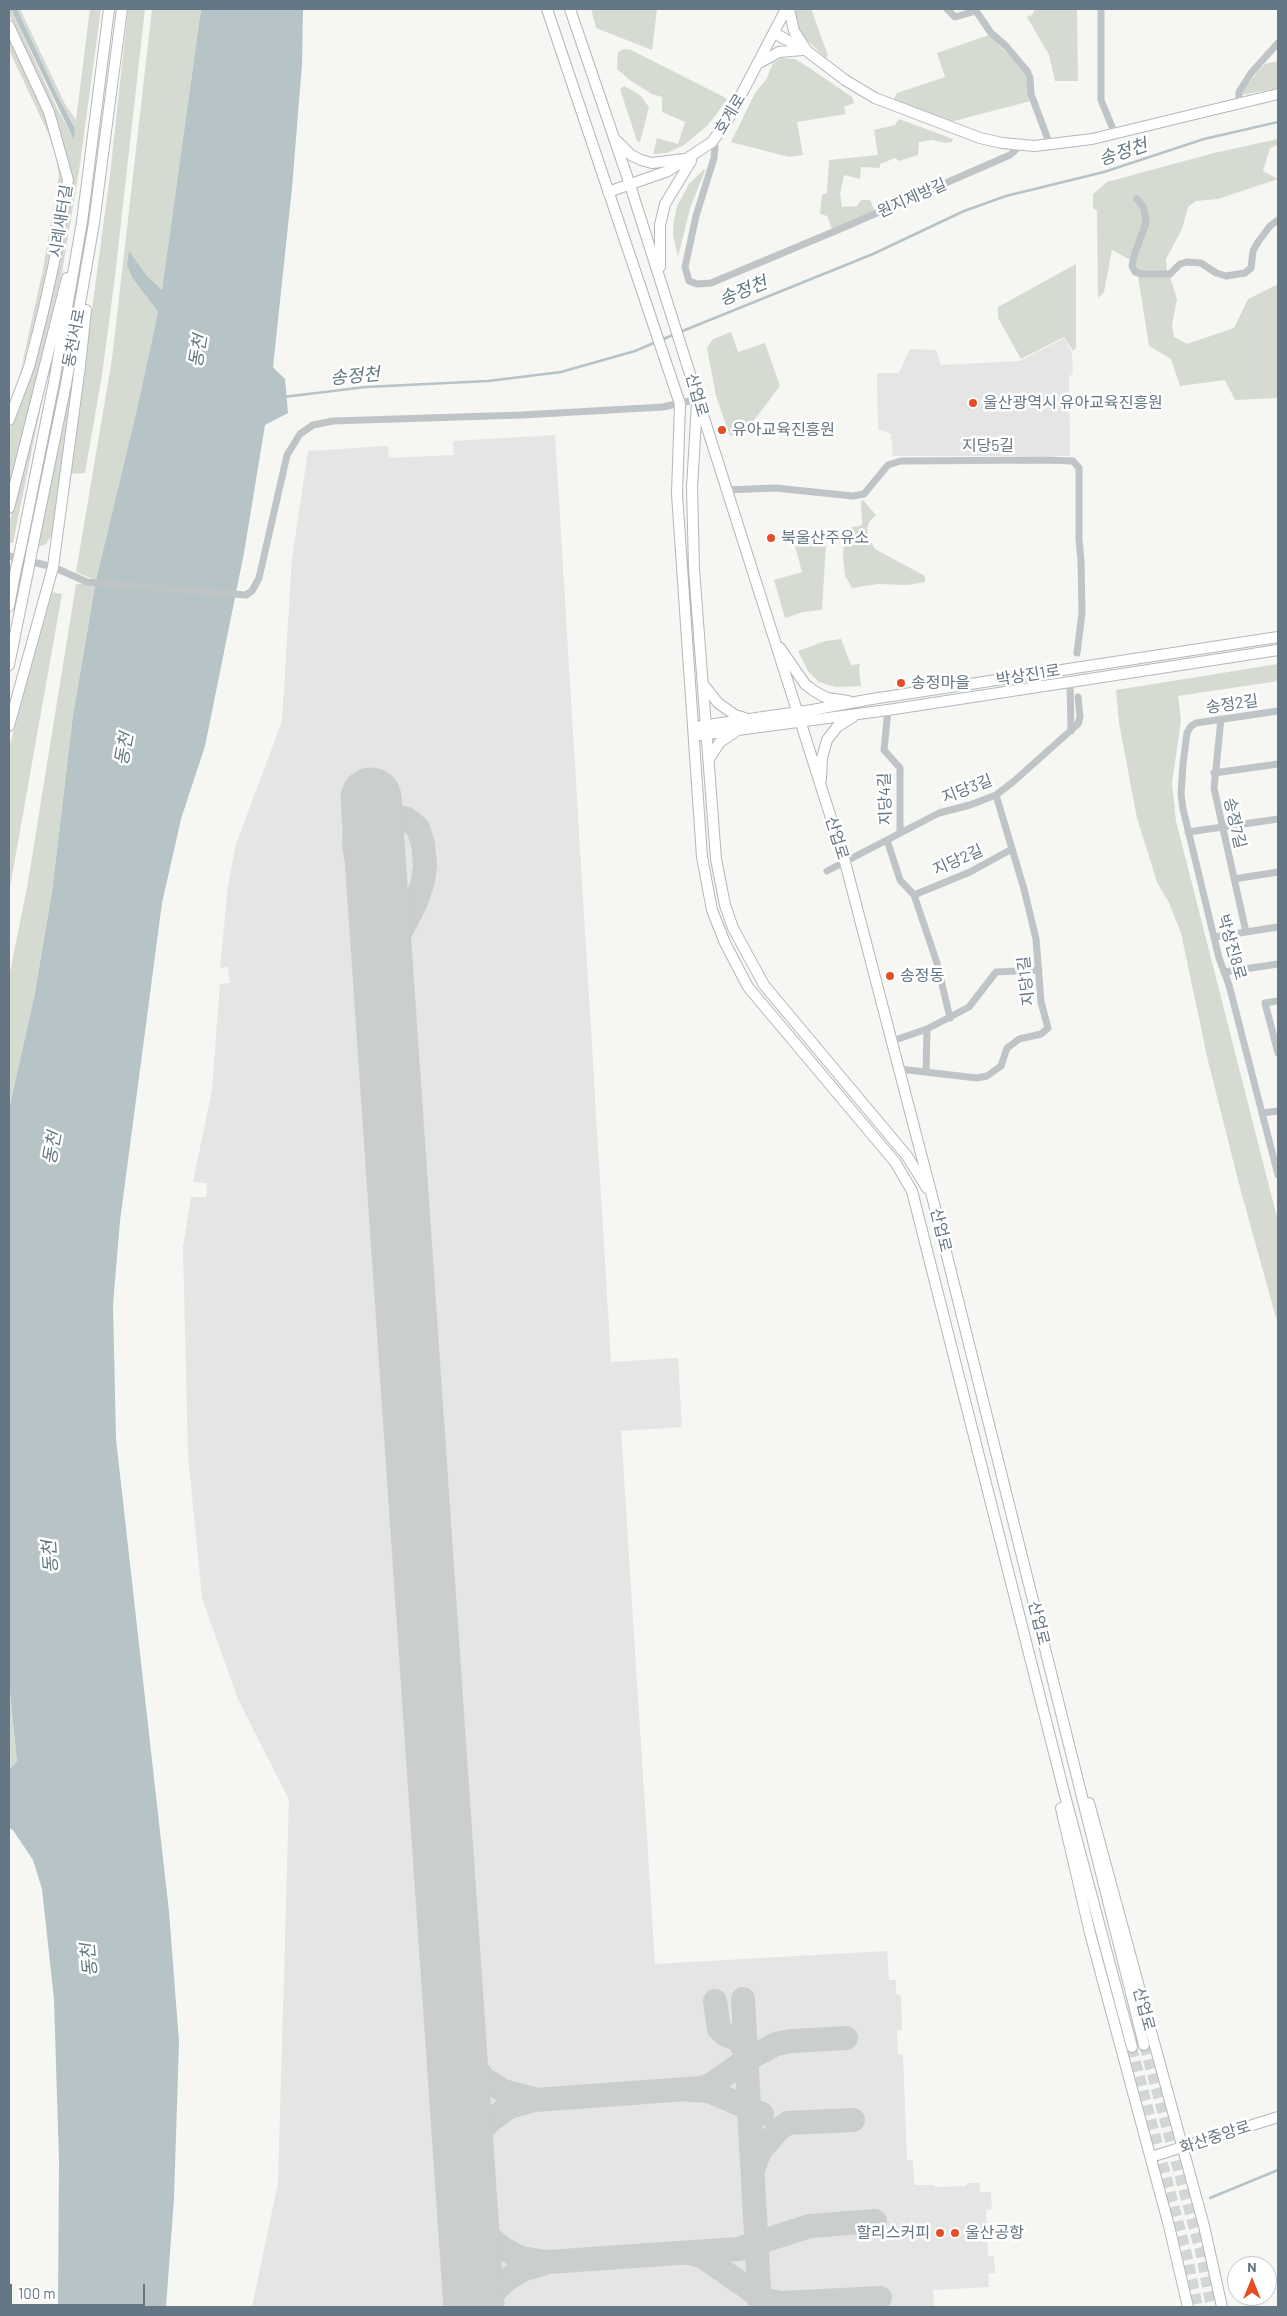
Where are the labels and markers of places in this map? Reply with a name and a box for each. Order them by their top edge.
place label: 울산광역시 유아교육진흥원 [983,393,1163,413]
marker: 울산광역시 유아교육진흥원 [967,397,979,409]
place label: 유아교육진흥원 [732,420,835,440]
marker: 유아교육진흥원 [716,424,728,436]
place label: 북울산주유소 [781,528,869,548]
marker: 북울산주유소 [765,532,777,544]
place label: 송정마을 [911,673,970,693]
marker: 송정마을 [895,677,907,689]
place label: 송정동 [900,966,944,986]
marker: 송정동 [884,970,896,982]
place label: 할리스커피 [856,2223,930,2243]
place label: 울산공항 [965,2223,1024,2243]
marker: 할리스커피 [934,2227,946,2239]
marker: 울산공항 [949,2227,961,2239]

